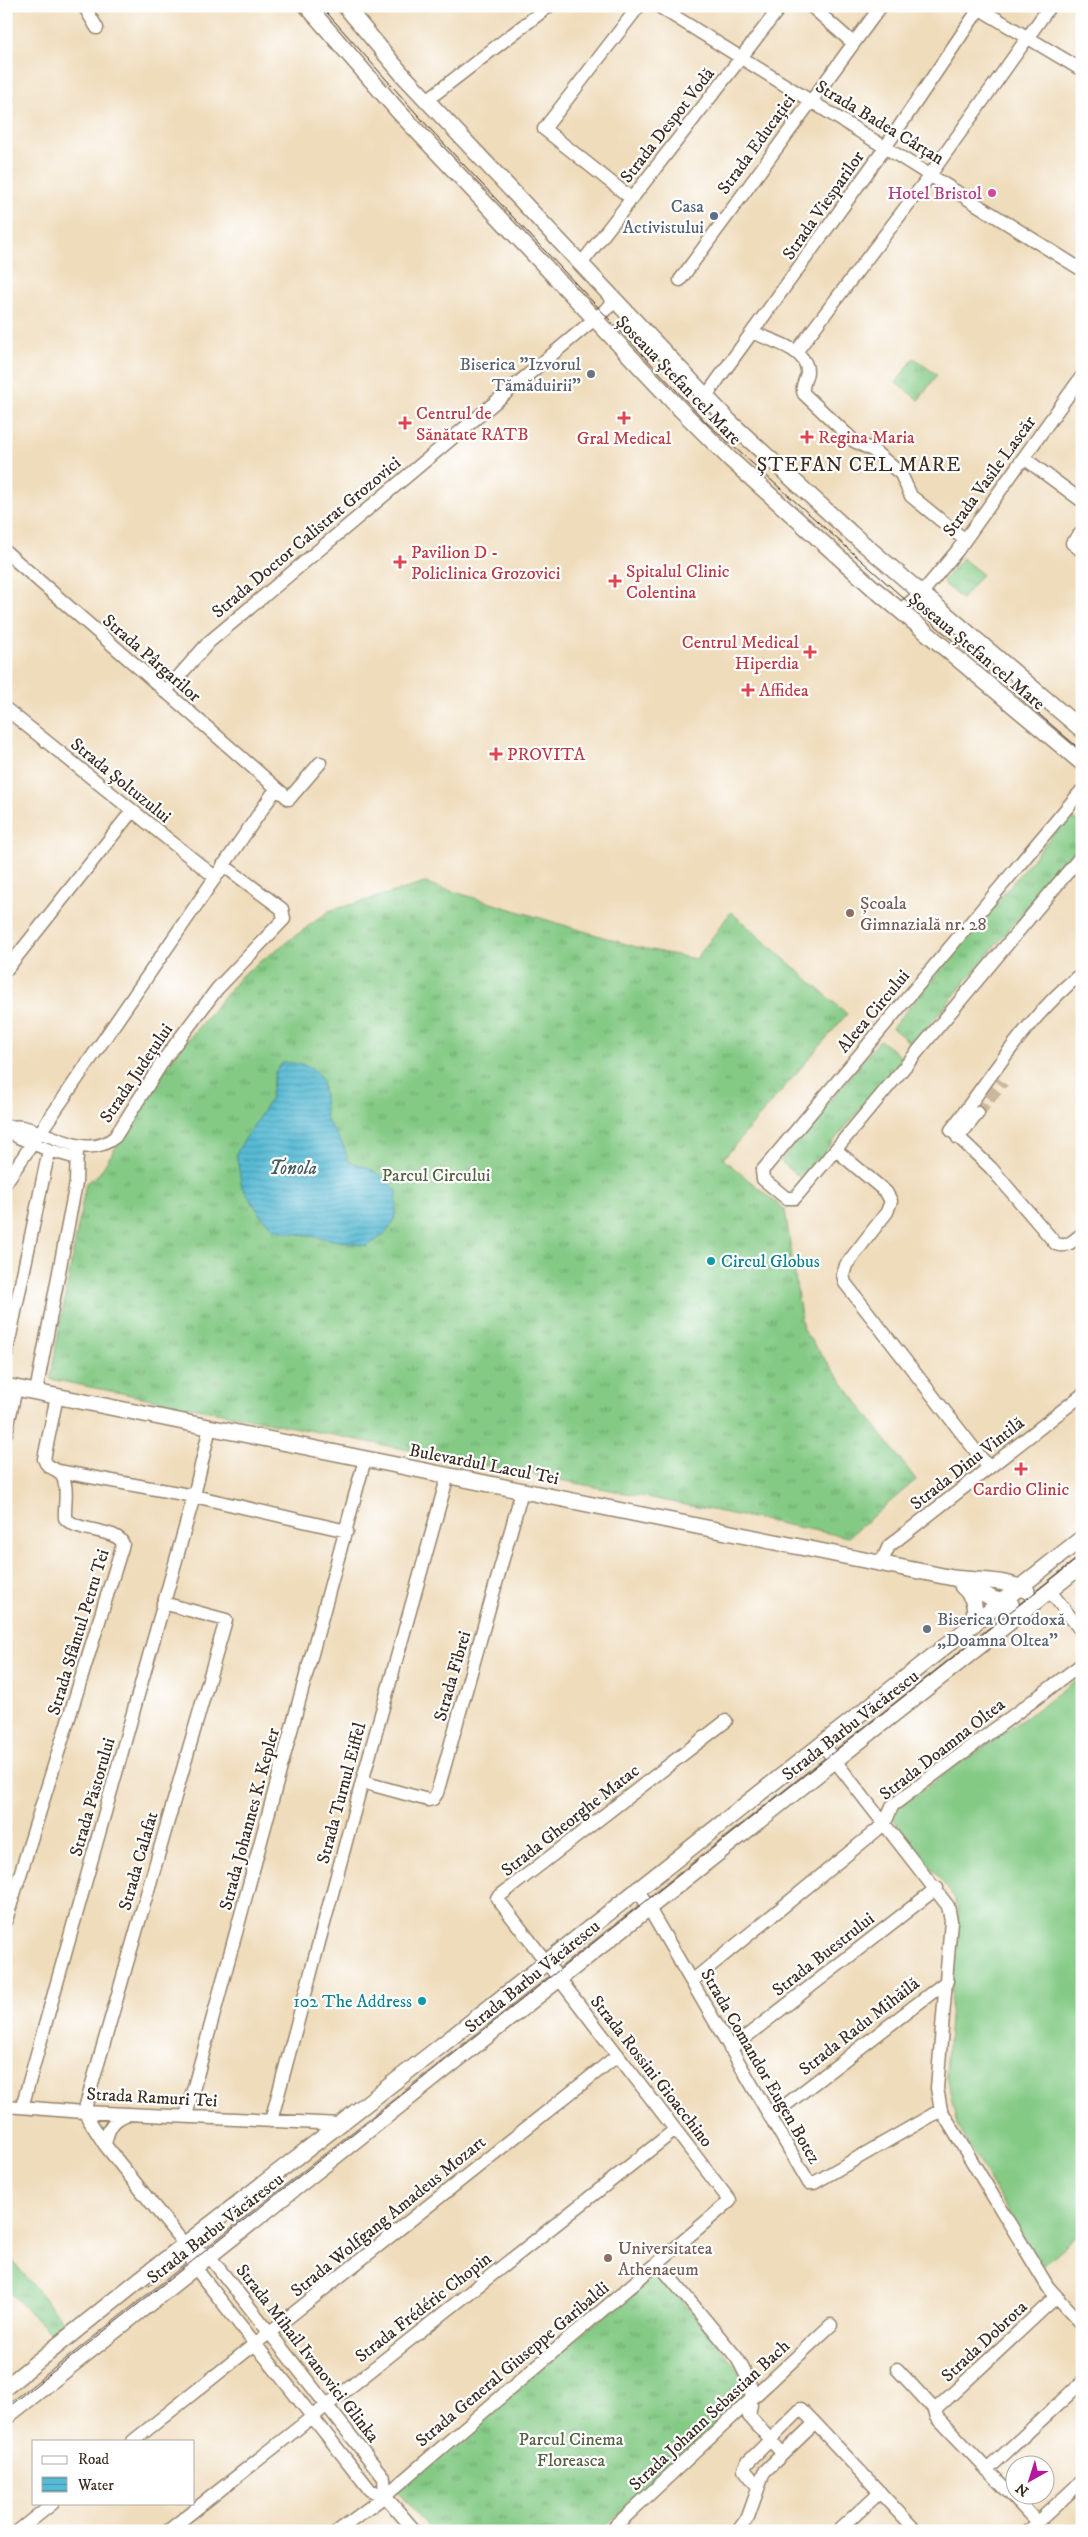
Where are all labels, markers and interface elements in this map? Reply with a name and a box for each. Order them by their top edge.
street label: Strada Despot Vodă [616,63,720,188]
street label: Strada Badea Cârțan [811,76,948,170]
street label: Strada Educației [713,90,800,199]
street label: Strada Viesparilor [778,147,870,264]
place label: Hotel Bristol [887,183,983,205]
marker: Hotel Bristol [986,187,998,199]
place label: Casa Activistului [623,196,704,239]
marker: Casa Activistului [708,210,720,222]
street label: Șoseaua Ștefan cel Mare [611,311,746,450]
place label: Biserica "Izvorul Tămăduirii" [460,354,582,397]
marker: Biserica "Izvorul Tămăduirii" [585,368,597,380]
place label: Centrul de Sănătate RATB [416,403,529,446]
marker: Gral Medical [617,411,631,425]
street label: Strada Vasile Lascăr [939,412,1041,541]
marker: Centrul de Sănătate RATB [398,416,412,430]
place label: Regina Maria [818,427,915,449]
place label: Gral Medical [577,428,672,450]
marker: Regina Maria [800,430,814,444]
street label: Strada Doctor Calistrat Grozovici [208,452,406,623]
district label: ȘTEFAN CEL MARE [757,453,961,478]
place label: Pavilion D - Policlinica Grozovici [411,542,561,585]
marker: Pavilion D - Policlinica Grozovici [393,555,407,569]
place label: Spitalul Clinic Colentina [626,561,730,604]
marker: Spitalul Clinic Colentina [608,574,622,588]
street label: Șoseaua Ștefan cel Mare [904,588,1049,715]
street label: Strada Pârgarilor [98,610,205,708]
place label: Centrul Medical Hiperdia [682,632,800,675]
marker: Centrul Medical Hiperdia [803,645,817,659]
place label: Affidea [759,680,809,702]
marker: Affidea [741,683,755,697]
street label: Strada Șoltuzului [66,733,175,828]
place label: PROVITA [507,744,586,766]
marker: PROVITA [489,747,503,761]
place label: Școala Gimnazială nr. 28 [860,893,987,936]
marker: Școala Gimnazială nr. 28 [844,907,856,919]
street label: Aleea Circului [833,966,915,1058]
street label: Strada Județului [96,1020,178,1127]
water label: Tonola [269,1157,317,1180]
park label: Parcul Circului [382,1165,490,1187]
place label: Circul Globus [721,1251,820,1273]
marker: Circul Globus [705,1255,717,1267]
street label: Strada Dinu Vintilă [906,1412,1029,1515]
street label: Bulevardul Lacul Tei [407,1440,561,1490]
marker: Cardio Clinic [1014,1462,1028,1476]
place label: Cardio Clinic [973,1479,1069,1501]
street label: Strada Sfântul Petru Tei [43,1547,115,1718]
place label: Biserica Ortodoxă „Doamna Oltea” [937,1609,1066,1652]
marker: Biserica Ortodoxă „Doamna Oltea” [921,1623,933,1635]
street label: Strada Fibrei [430,1629,476,1724]
street label: Strada Barbu Văcărescu [778,1665,924,1786]
street label: Strada Doamna Oltea [876,1694,1010,1806]
street label: Strada Turnul Eiffel [313,1720,372,1866]
street label: Strada Johannes K. Kepler [215,1725,285,1913]
street label: Strada Păstorului [65,1735,120,1859]
street label: Strada Gheorghe Matac [497,1760,644,1882]
street label: Strada Calafat [114,1809,164,1913]
street label: Strada Buestrului [768,1908,879,2001]
street label: Strada Barbu Văcărescu [461,1915,605,2038]
street label: Strada Comandor Eugen Botez [695,1965,825,2168]
street label: Strada Radu Mihăilă [795,1973,925,2081]
place label: 102 The Address [293,1991,412,2013]
street label: Strada Rossini Gioacchino [585,1991,717,2152]
marker: 102 The Address [416,1995,428,2007]
street label: Strada Ramuri Tei [86,2084,218,2112]
street label: Strada Wolfgang Amadeus Mozart [287,2131,491,2302]
street label: Strada Barbu Văcărescu [143,2168,289,2289]
place label: Universitatea Athenaeum [618,2238,713,2281]
street label: Strada Frédéric Chopin [351,2247,497,2368]
marker: Universitatea Athenaeum [602,2252,614,2264]
street label: Strada Mihail Ivanovici Glinka [231,2260,384,2447]
street label: Strada General Giuseppe Garibaldi [411,2277,614,2452]
street label: Strada Dobrota [937,2296,1032,2387]
street label: Strada Johann Sebastian Bach [625,2335,795,2496]
park label: Parcul Cinema Floreasca [519,2429,624,2472]
legend [32,2440,195,2504]
text: Road [78,2450,110,2469]
north arrow [1006,2454,1056,2504]
text: Water [77,2476,114,2495]
text: N [1012,2478,1033,2500]

